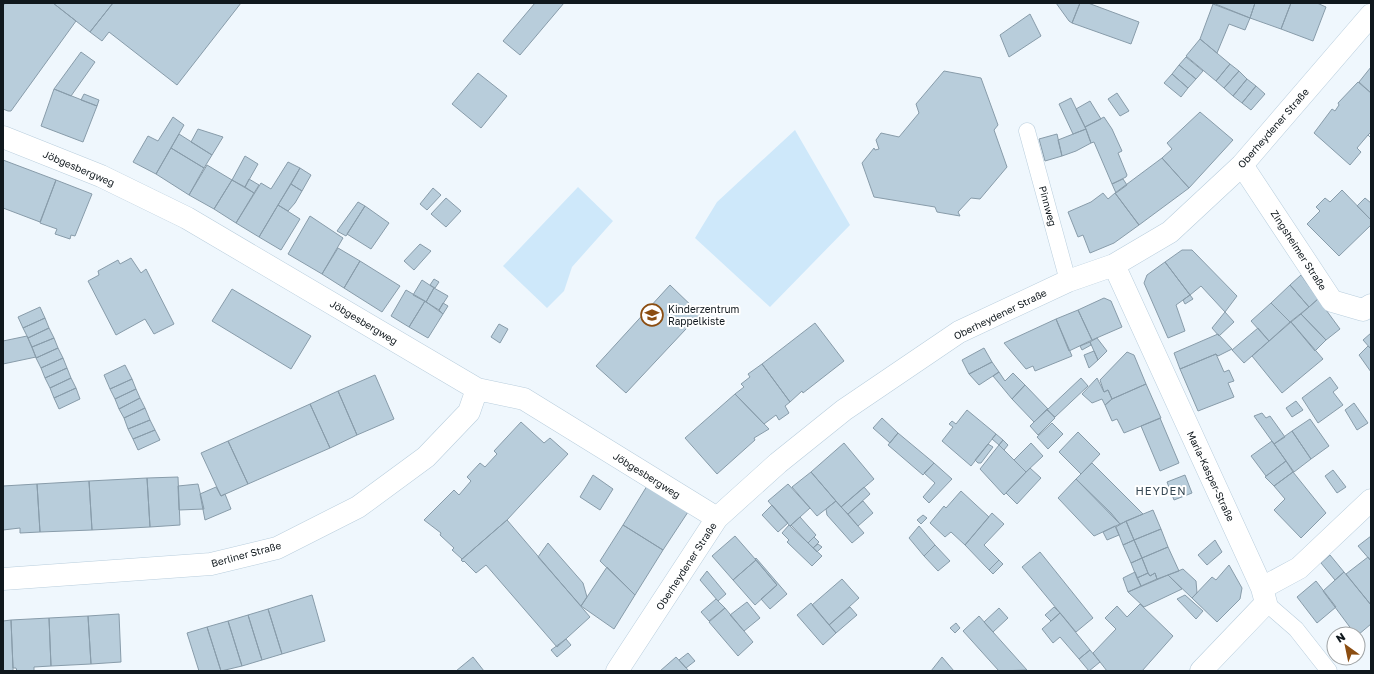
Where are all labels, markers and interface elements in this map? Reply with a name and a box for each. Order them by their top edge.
street label: Oberheydener Straße [1235,85,1311,170]
street label: Jöbgesbergweg [41,147,117,189]
street label: Pinnweg [1037,184,1059,228]
street label: Zingsheimer Straße [1269,208,1330,293]
street label: Oberheydener Straße [952,286,1049,342]
street label: Jöbgesbergweg [328,297,400,347]
school or university icon: Kinderzentrum Rappelkiste [639,302,665,328]
place label: Kinderzentrum Rappelkiste [668,303,740,327]
street label: Maria-Kasper-Straße [1185,429,1237,523]
street label: Jöbgesbergweg [611,450,683,500]
district label: HEYDEN [1136,484,1187,497]
street label: Oberheydener Straße [653,520,719,612]
street label: Berliner Straße [210,539,282,569]
north arrow [1326,626,1366,666]
text: N [1333,629,1347,645]

